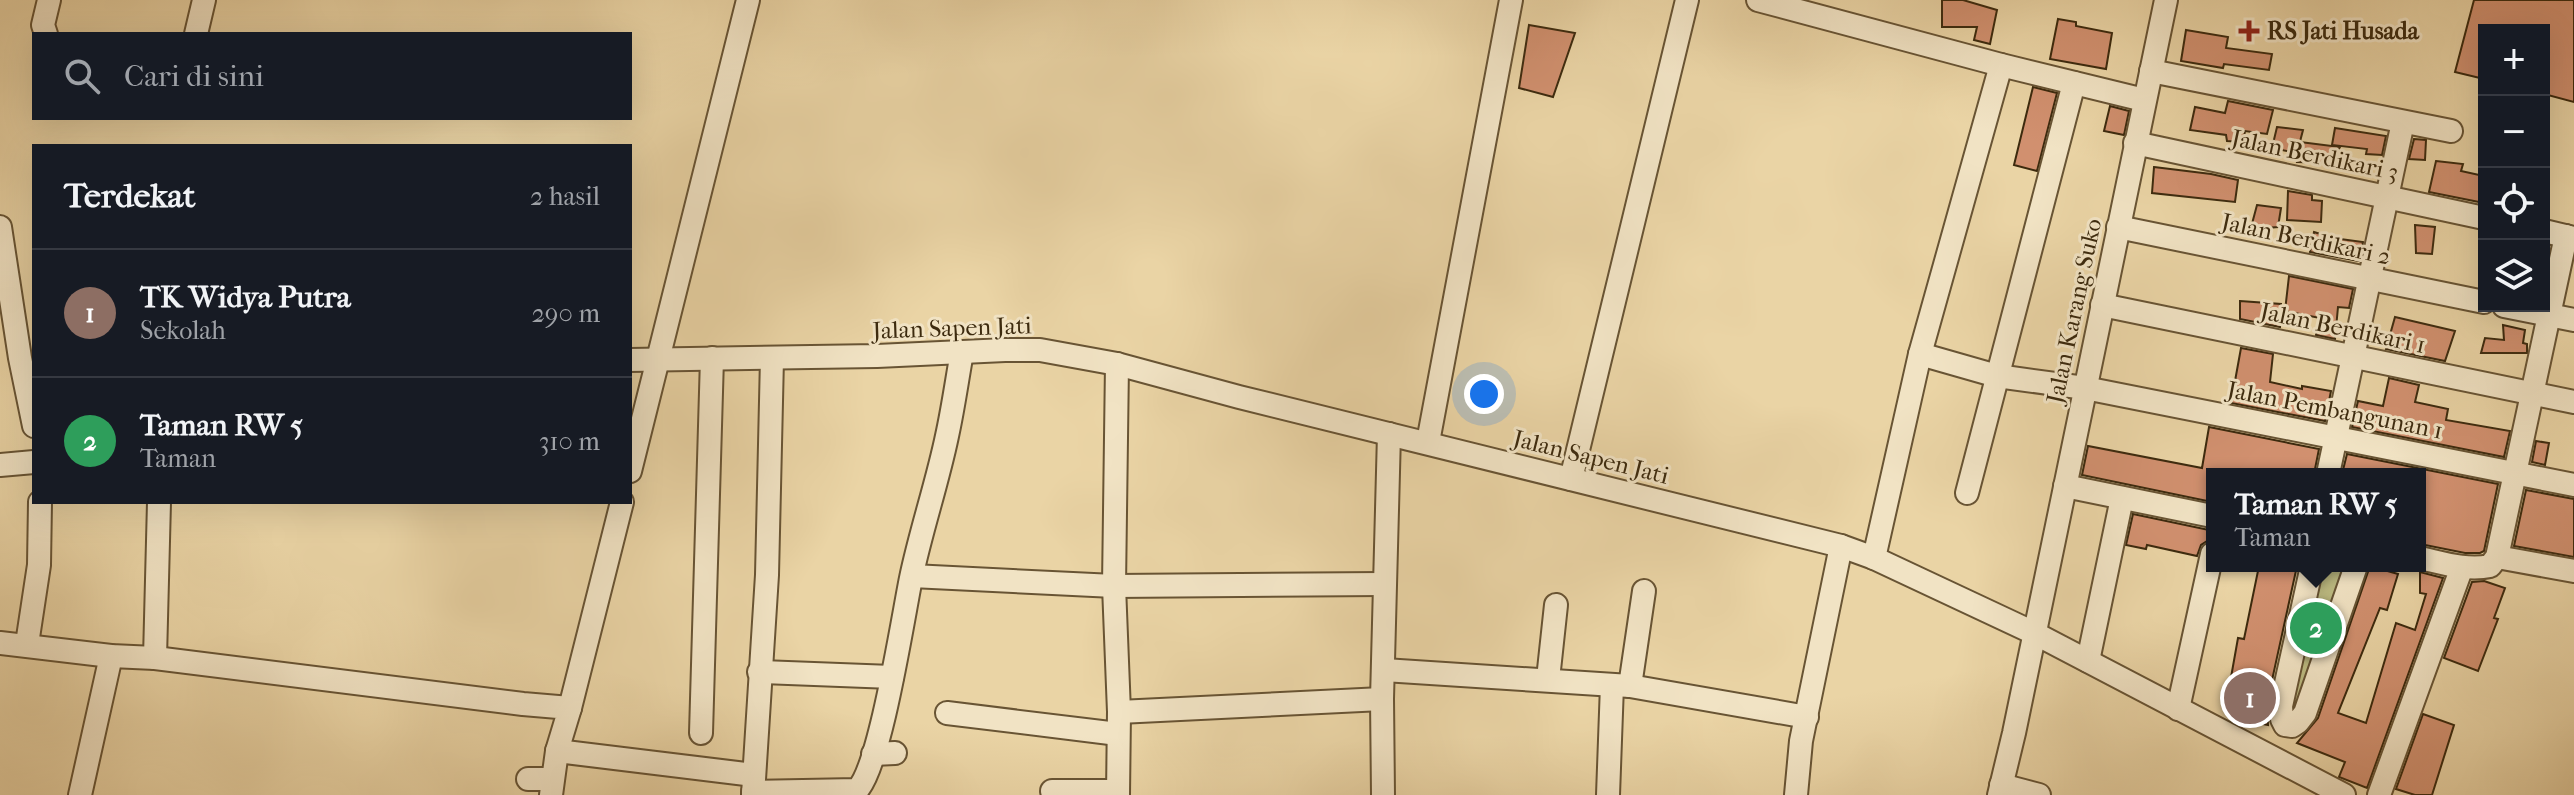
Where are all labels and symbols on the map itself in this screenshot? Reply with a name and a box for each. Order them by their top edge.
place label: RS Jati Husada [2267,17,2420,45]
marker: RS Jati Husada [2238,20,2260,42]
street label: Jalan Berdikari 3 [2227,123,2401,186]
street label: Jalan Berdikari 2 [2217,207,2393,271]
street label: Jalan Karang Suko [2040,216,2107,408]
street label: Jalan Berdikari 1 [2256,296,2428,359]
street label: Jalan Sapen Jati [870,311,1032,345]
your location [1464,374,1504,414]
street label: Jalan Pembangunan 1 [2223,375,2445,445]
street label: Jalan Sapen Jati [1508,424,1672,490]
pin: 2 [2290,598,2342,658]
pin: 1 [2224,668,2276,728]

